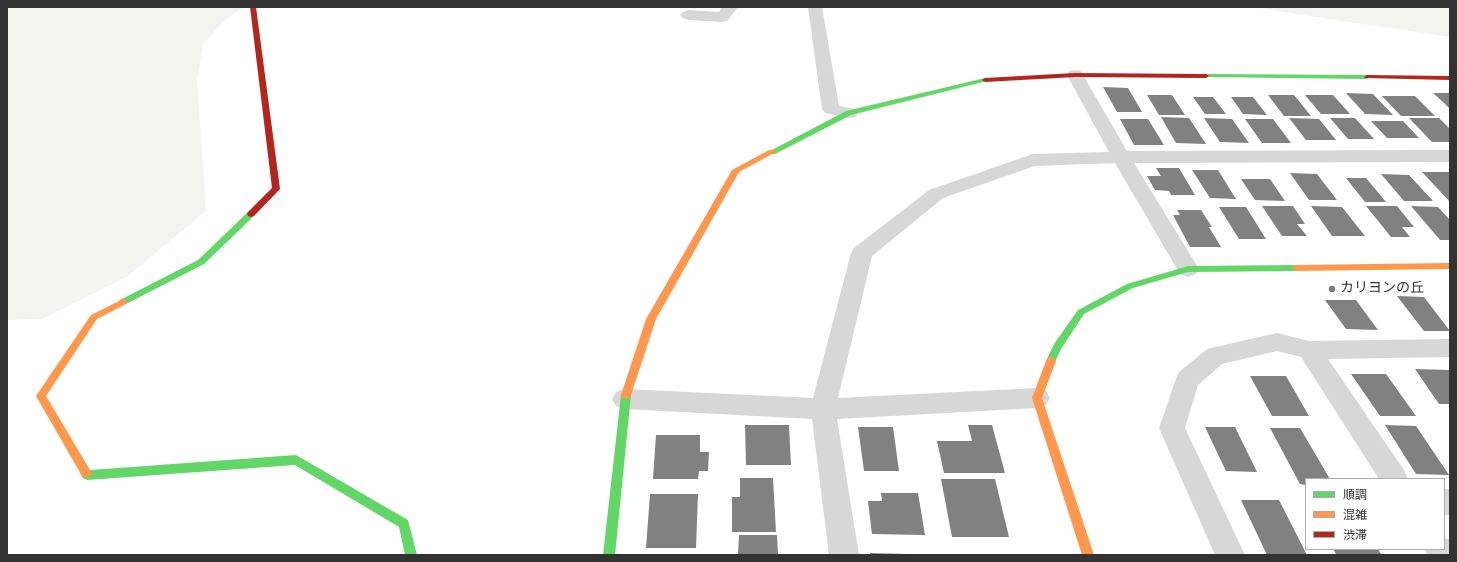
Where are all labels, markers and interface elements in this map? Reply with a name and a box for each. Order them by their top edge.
place label: カリヨンの丘 [1340,281,1424,297]
marker: カリヨンの丘 [1327,284,1337,294]
legend [1305,478,1445,550]
text: 順調 [1343,487,1367,504]
text: 混雑 [1343,507,1367,524]
text: 渋滞 [1343,527,1367,544]

